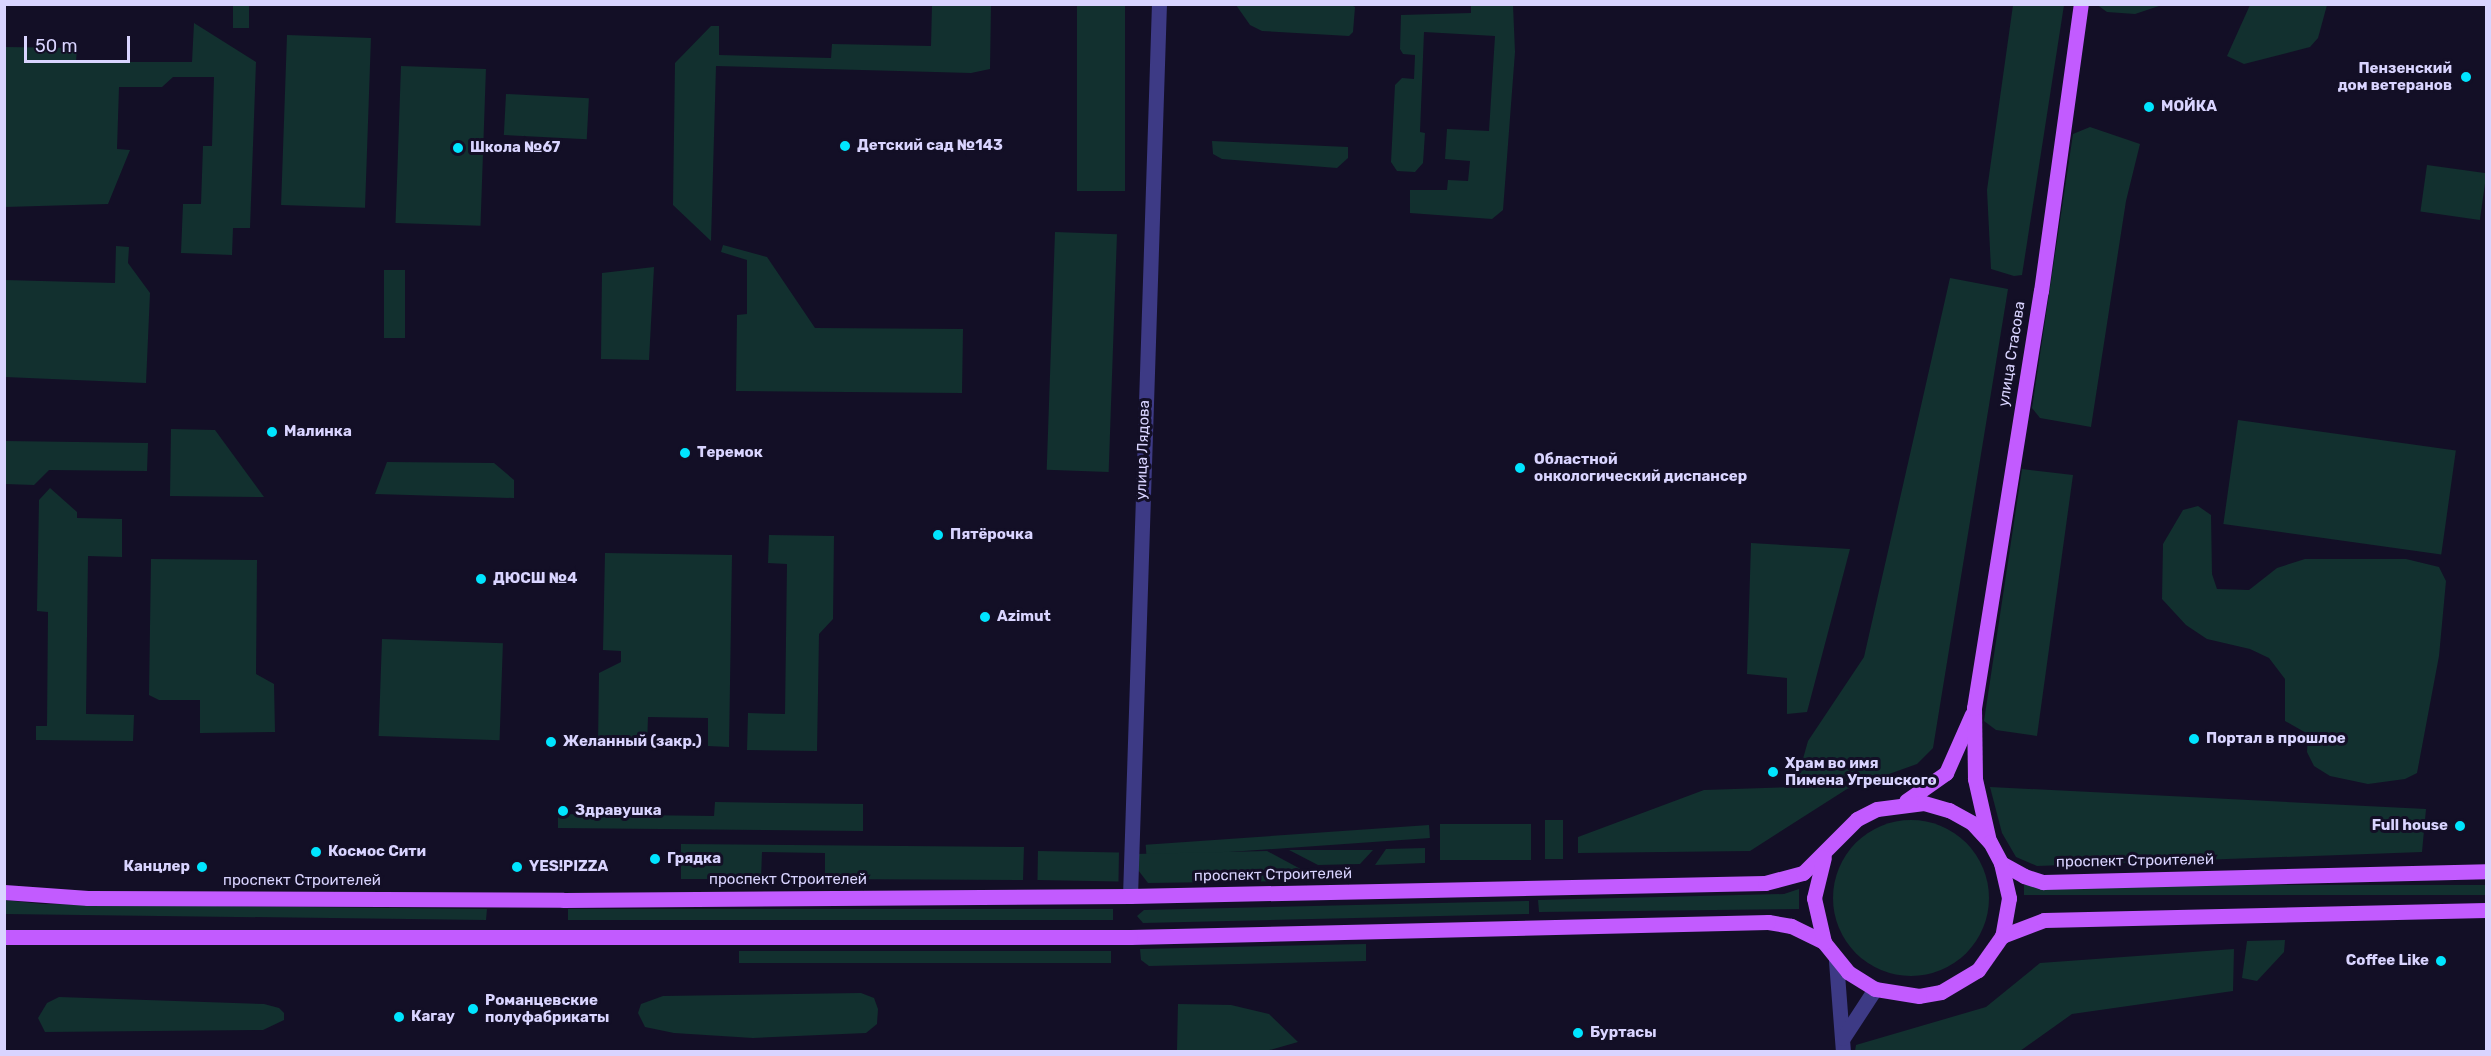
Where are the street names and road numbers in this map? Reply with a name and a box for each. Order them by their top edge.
street label: улица Стасова [1995,300,2029,408]
street label: улица Лядова [1132,400,1154,500]
street label: проспект Строителей [2056,851,2214,871]
street label: проспект Строителей [1194,865,1352,885]
street label: проспект Строителей [709,871,867,889]
street label: проспект Строителей [223,872,381,890]

